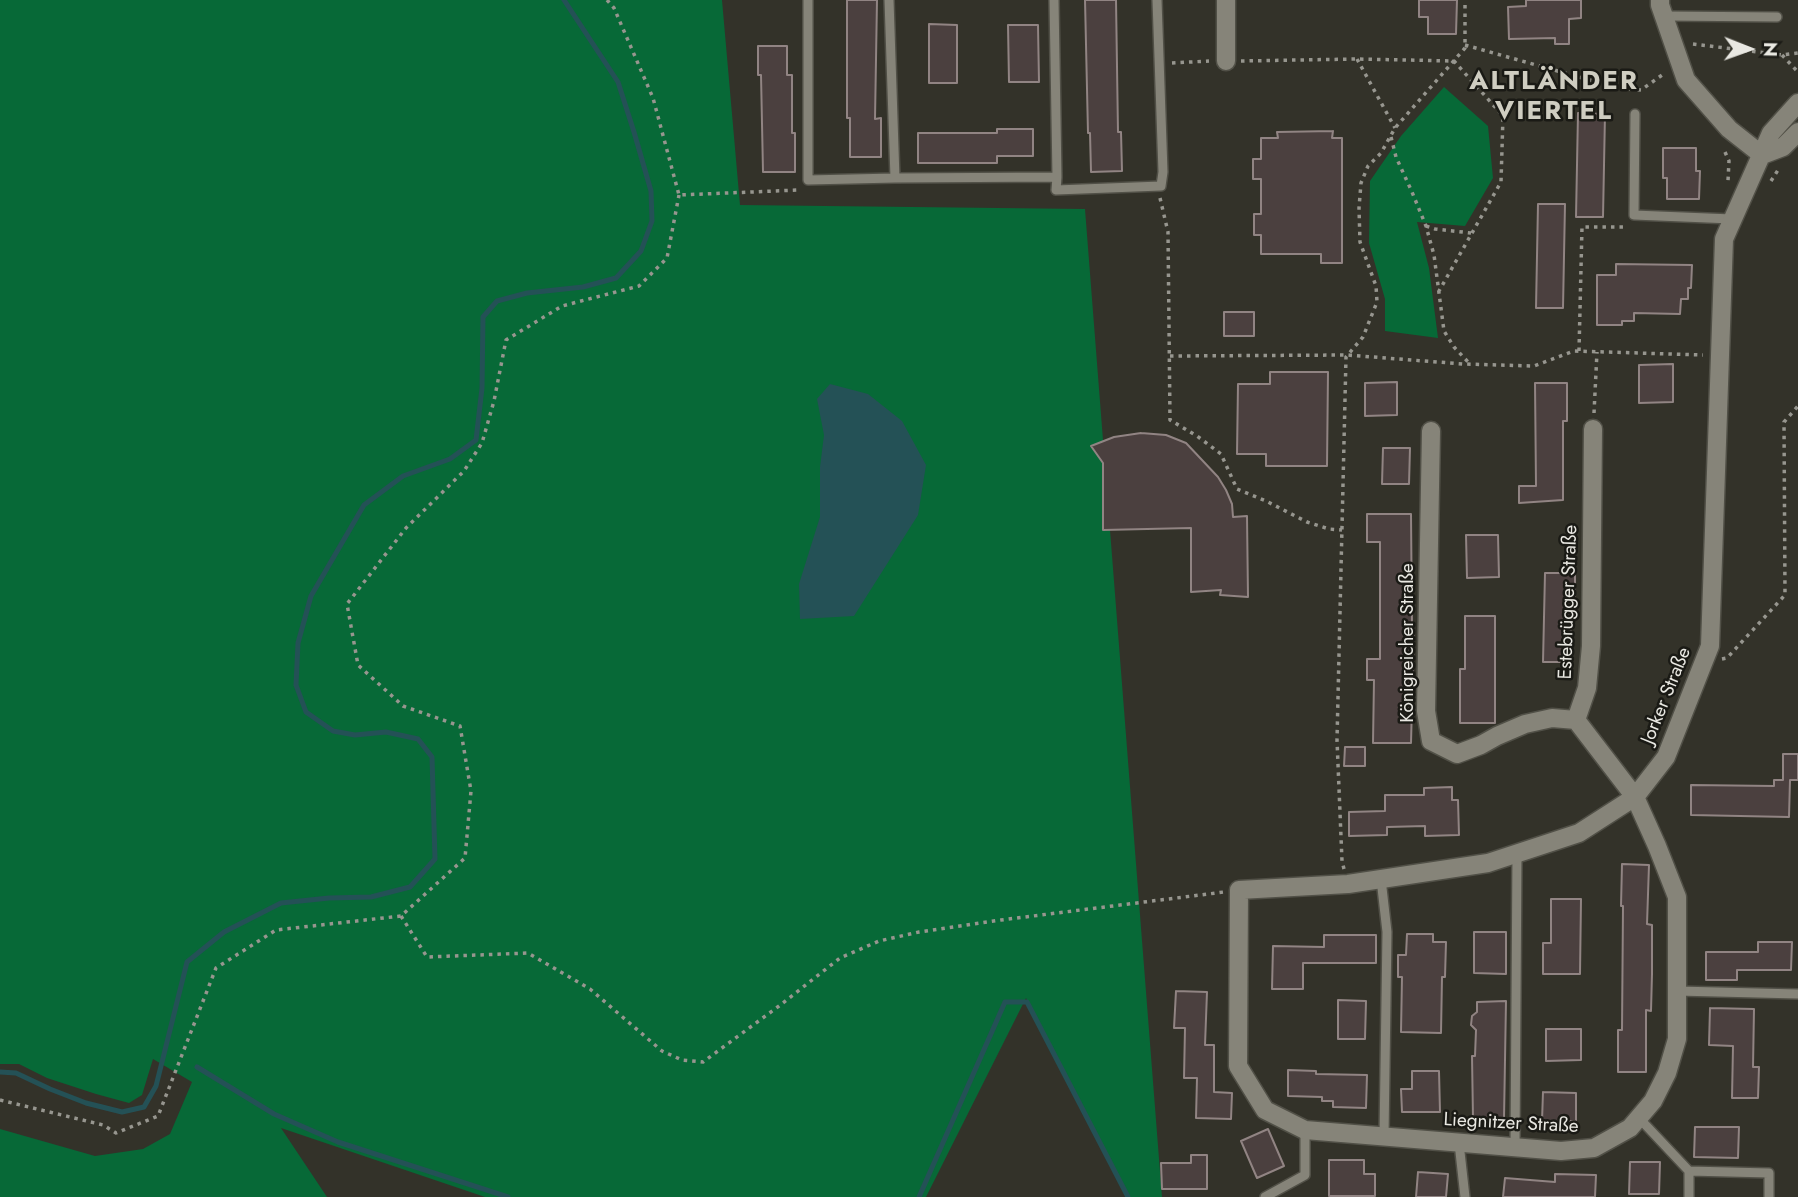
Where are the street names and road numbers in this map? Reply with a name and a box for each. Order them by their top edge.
street label: Estebrügger Straße [1555,524,1583,680]
street label: Königreicher Straße [1397,563,1419,723]
street label: Jorker Straße [1637,644,1697,748]
street label: Liegnitzer Straße [1443,1109,1579,1139]

